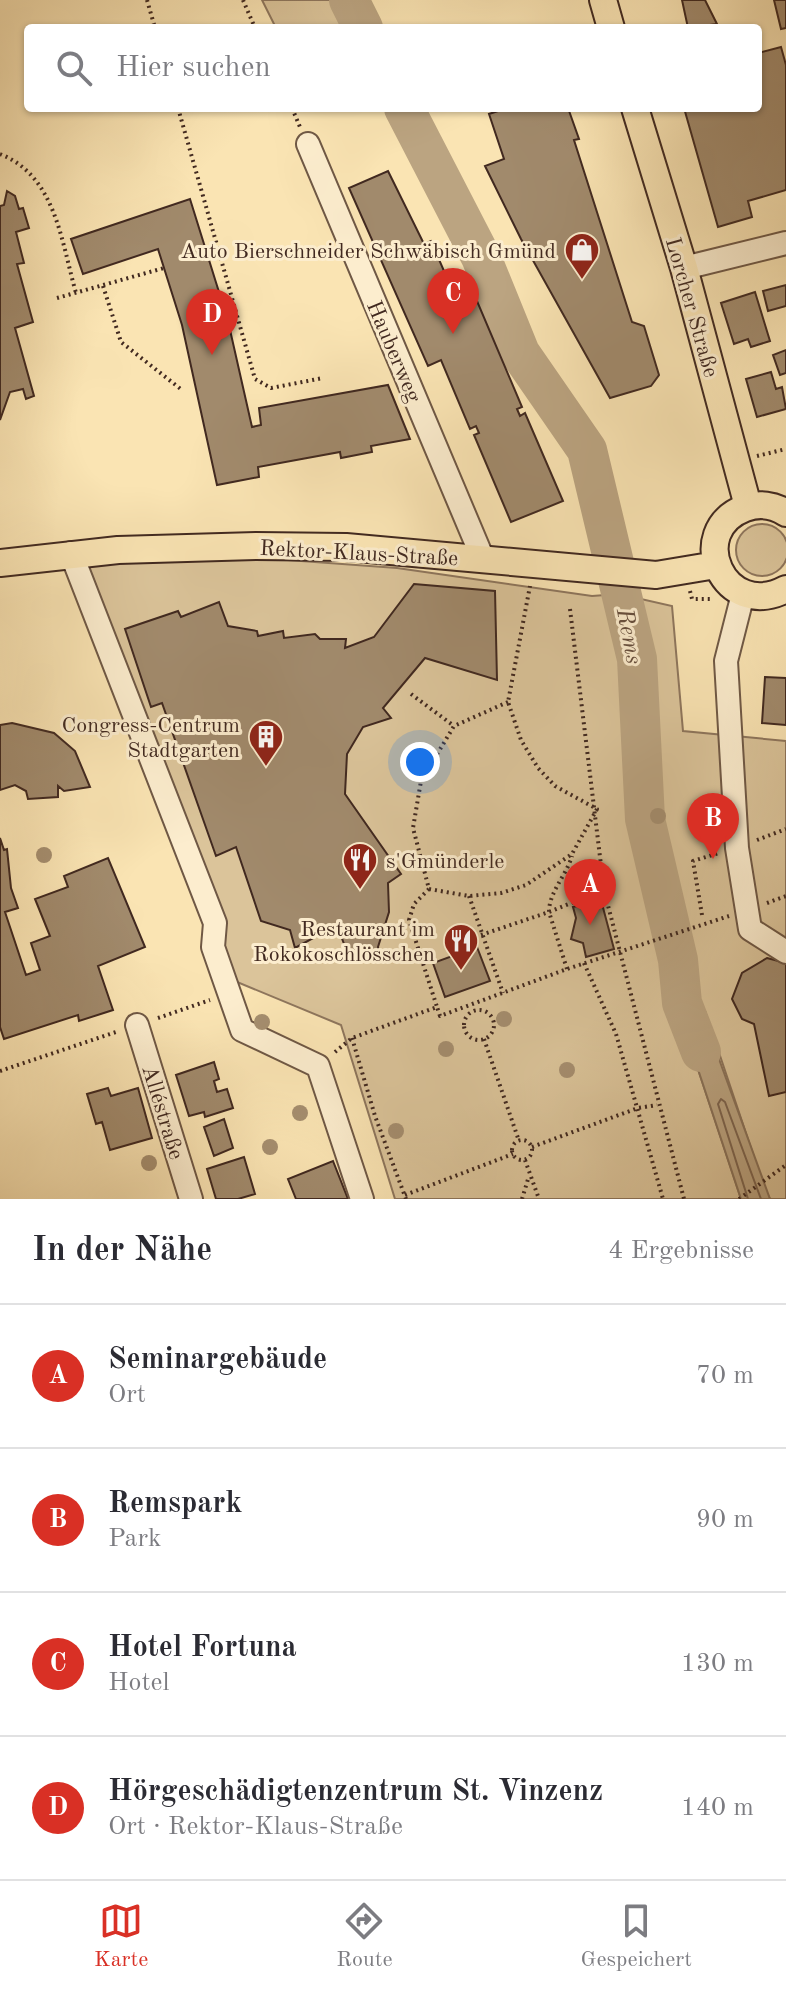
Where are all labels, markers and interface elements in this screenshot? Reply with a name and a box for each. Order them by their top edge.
search box [24,24,762,112]
icon: search [52,46,96,90]
text: Hier suchen [116,53,271,83]
shop icon: Auto Bierschneider Schwäbisch Gmünd [563,231,601,281]
street label: Lorcher Straße [661,235,722,380]
place label: Auto Bierschneider Schwäbisch Gmünd [181,241,556,263]
pin: C [427,268,479,334]
pin: D [186,289,238,355]
street label: Hauberweg [362,298,425,406]
street label: Rektor-Klaus-Straße [259,538,459,570]
water label: Rems [611,605,645,666]
place label: Congress-Centrum Stadtgarten [62,715,240,762]
building icon: Congress-Centrum Stadtgarten [247,718,285,768]
your location [400,742,440,782]
pin: B [687,793,739,859]
restaurant icon: s'Gmünderle [341,841,379,891]
place label: s'Gmünderle [386,851,504,873]
pin: A [564,859,616,925]
place label: Restaurant im Rokokoschlösschen [253,919,435,966]
restaurant icon: Restaurant im Rokokoschlösschen [442,922,480,972]
street label: Alléstraße [137,1063,187,1162]
text: In der Nähe [32,1234,212,1268]
text: 4 Ergebnisse [608,1238,754,1264]
text: Seminargebäude [108,1345,327,1375]
text: A [48,1363,68,1389]
text: 70 m [696,1363,754,1389]
text: Ort [108,1382,146,1408]
text: Remspark [108,1489,242,1519]
text: B [49,1507,67,1533]
text: 90 m [696,1507,754,1533]
text: Park [108,1526,162,1552]
text: Hotel Fortuna [108,1633,297,1663]
text: C [49,1651,67,1677]
text: 130 m [681,1651,754,1677]
text: Hotel [108,1670,169,1696]
text: Hörgeschädigtenzentrum St. Vinzenz [108,1777,603,1807]
text: D [48,1795,68,1821]
text: 140 m [681,1795,754,1821]
text: Ort · Rektor-Klaus-Straße [108,1814,403,1840]
tab: Karte [94,1899,148,1974]
tab: Route [336,1899,393,1974]
tab: Gespeichert [581,1899,692,1974]

